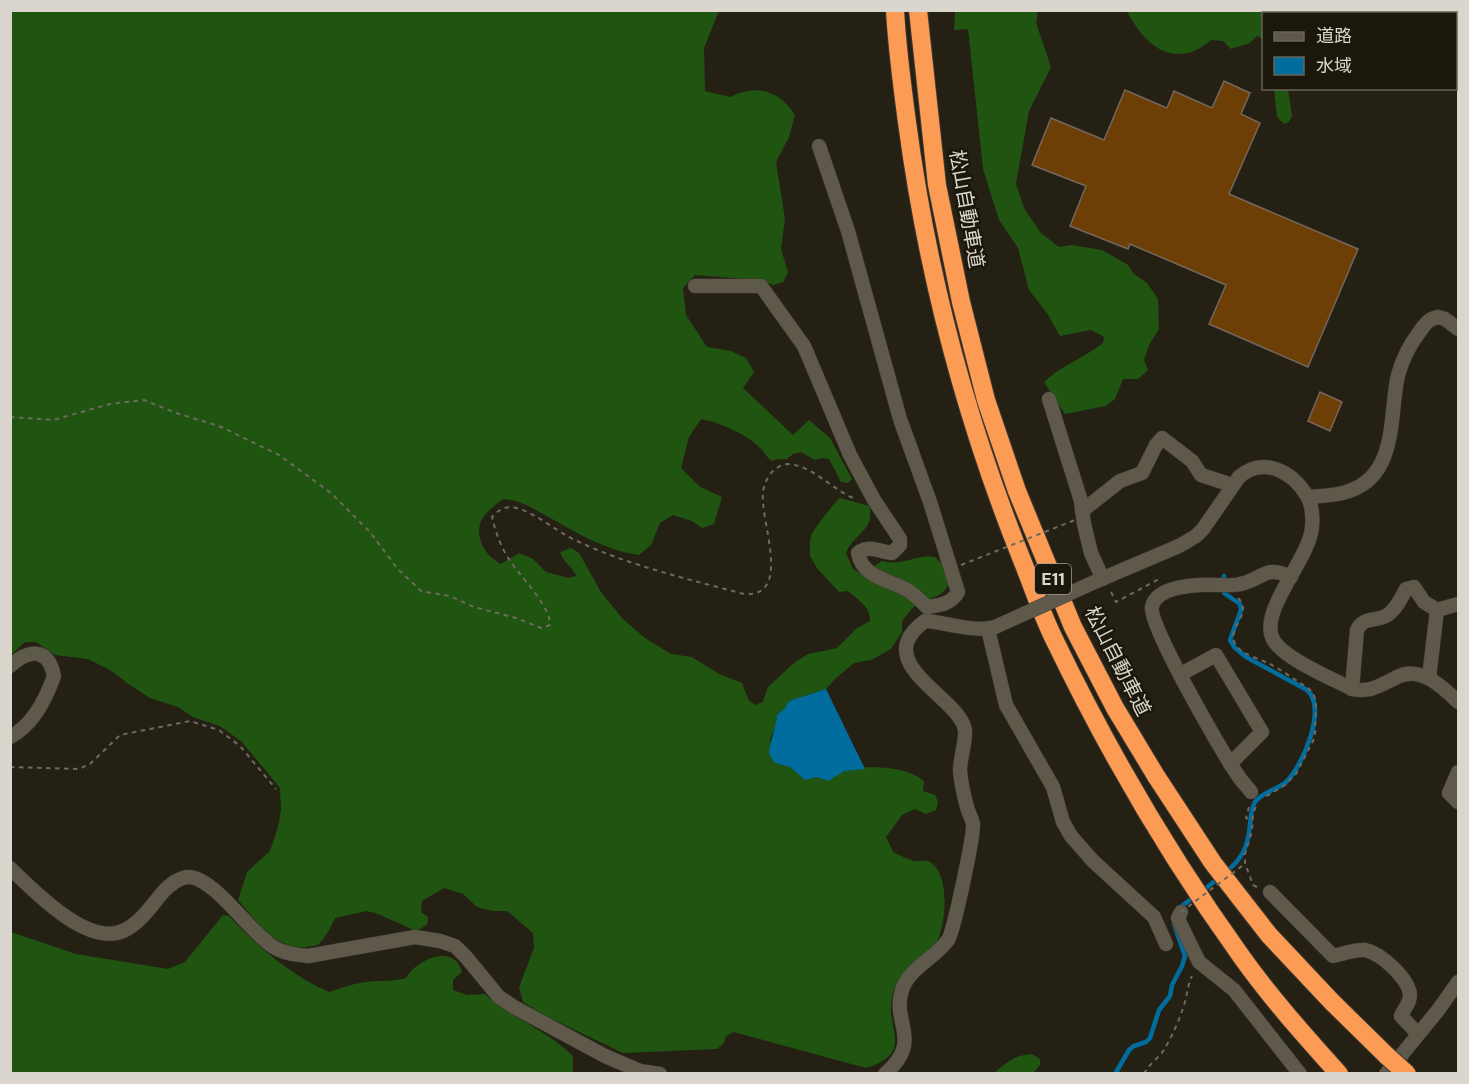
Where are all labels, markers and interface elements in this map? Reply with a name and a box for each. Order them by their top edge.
legend [1262,12,1457,90]
text: 道路 [1316,24,1352,48]
text: 水域 [1316,54,1352,78]
street label: 松山自動車道 [944,148,990,270]
road number: E11 [1035,564,1071,594]
street label: 松山自動車道 [1079,602,1157,720]

